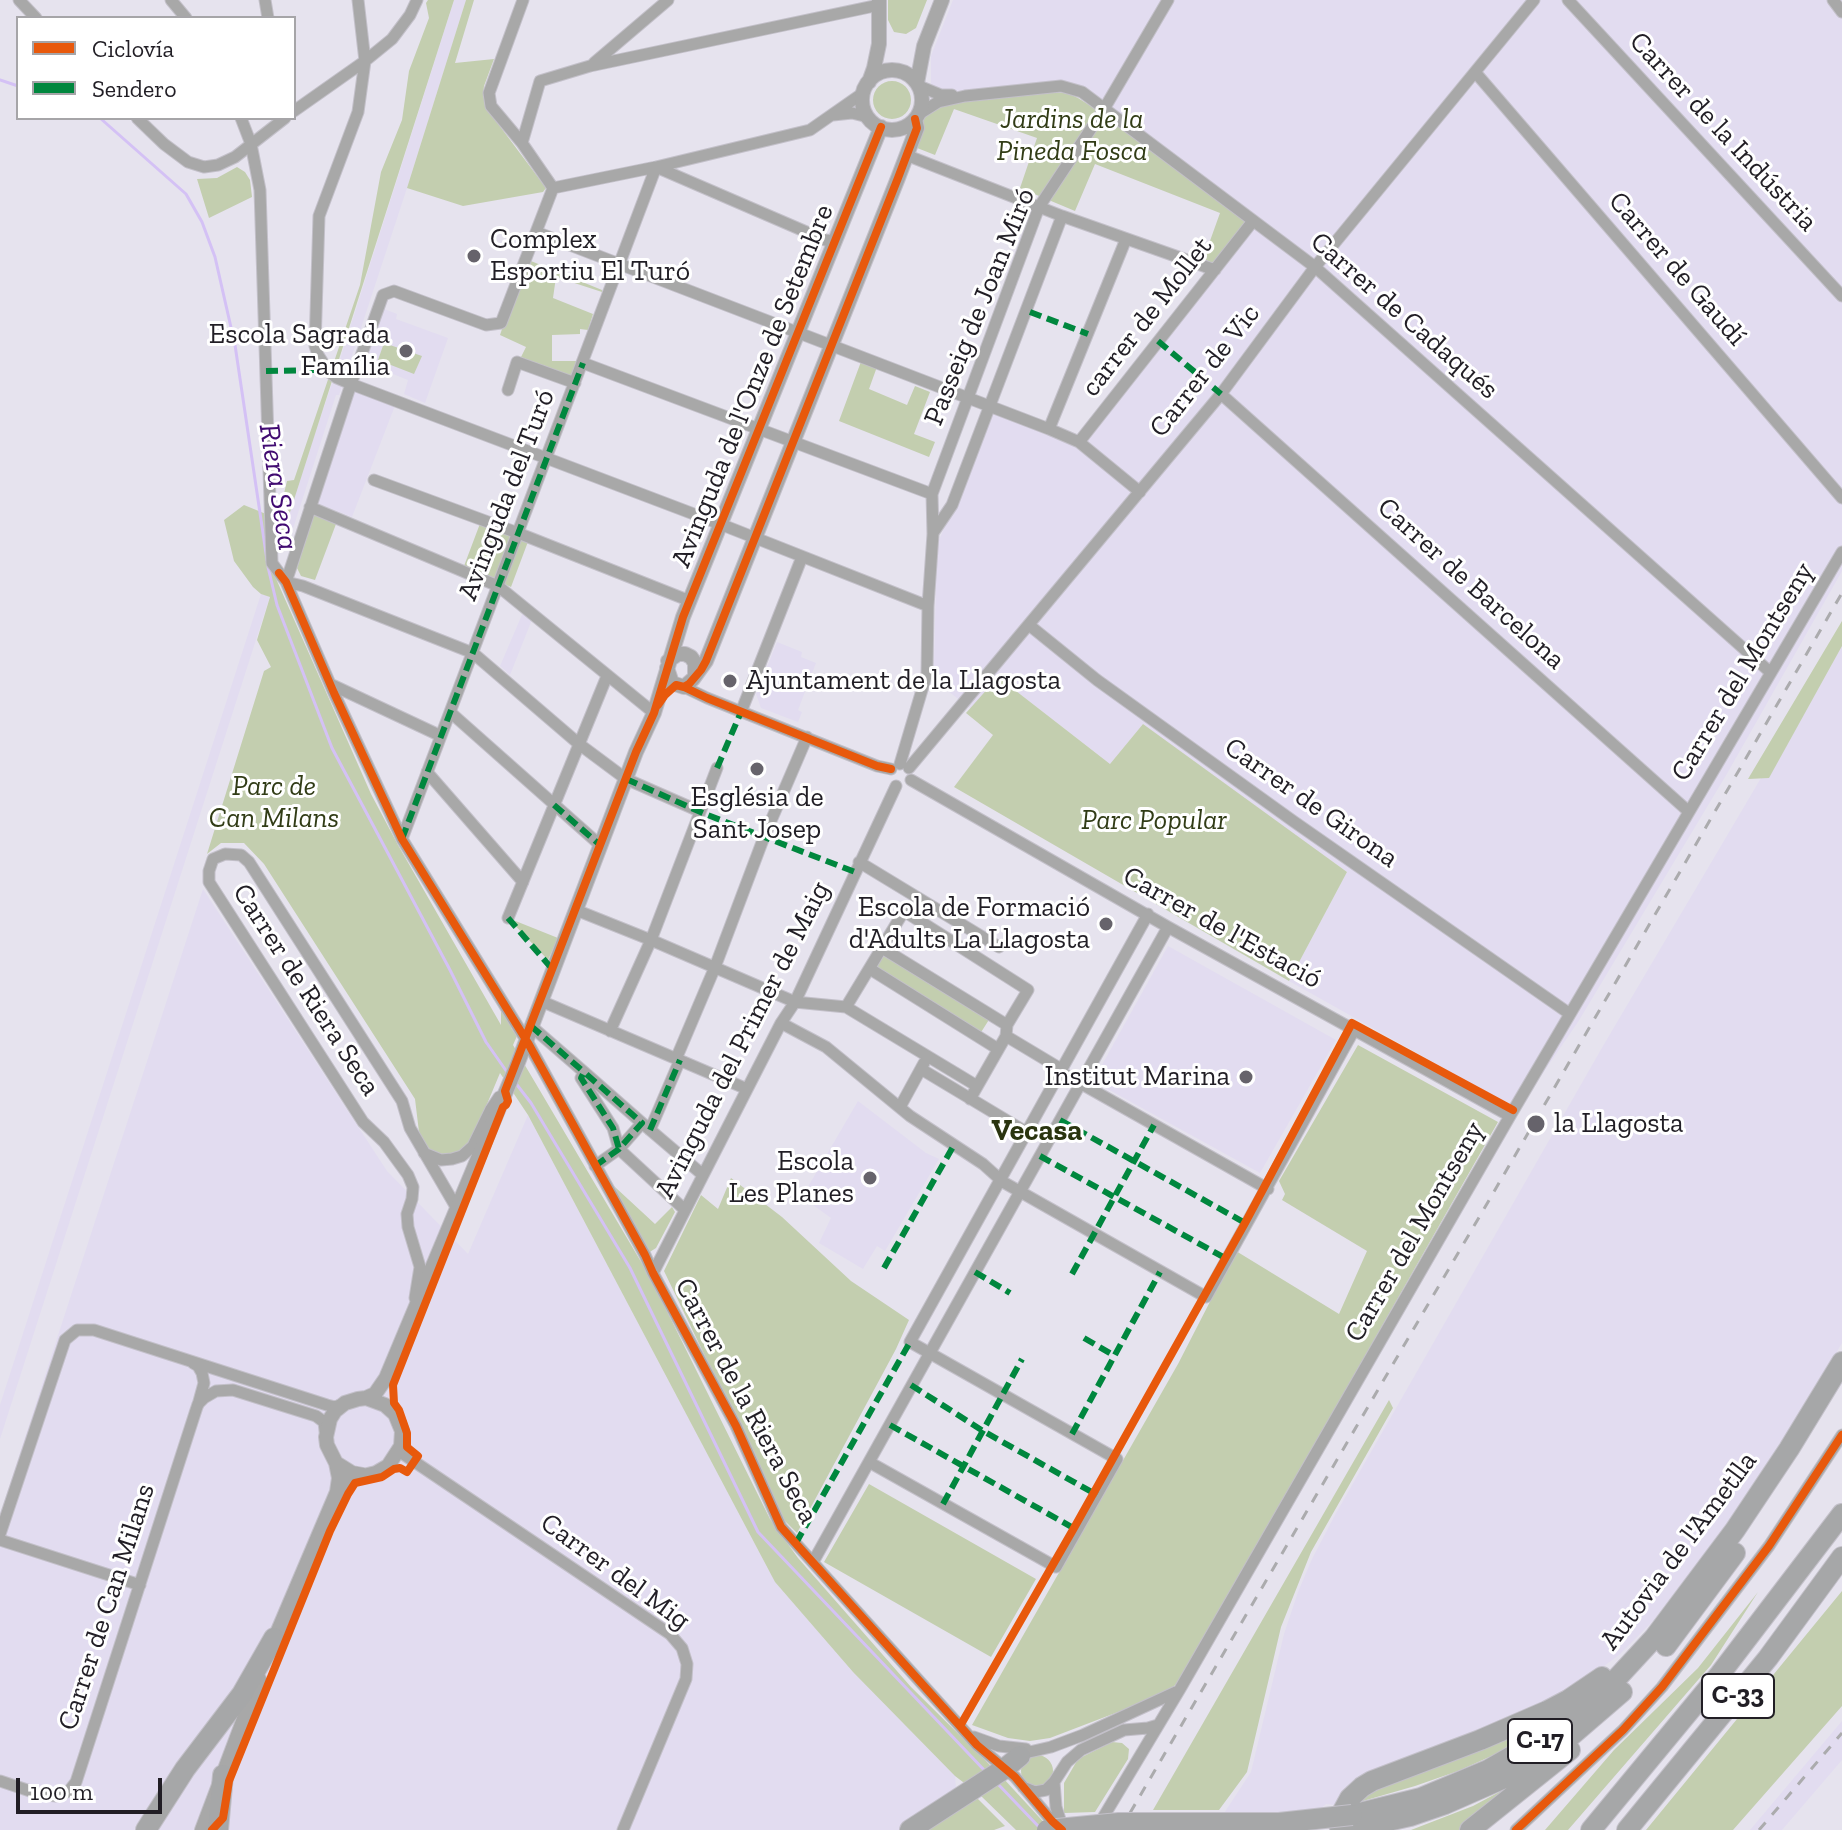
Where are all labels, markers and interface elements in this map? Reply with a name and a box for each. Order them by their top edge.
legend [16,16,296,120]
street label: Carrer de la Indústria [1622,25,1824,239]
text: Ciclovía [92,34,174,63]
text: Sendero [92,74,177,103]
park label: Jardins de la Pineda Fosca [997,103,1147,169]
street label: Passeig de Joan Miró [917,184,1043,430]
street label: Carrer de Gaudí [1601,185,1753,353]
street label: Avinguda de l'Onze de Setembre [665,200,841,572]
place label: Complex Esportiu El Turó [490,223,690,289]
street label: Carrer de Cadaqués [1303,225,1505,407]
street label: carrer de Mollet [1074,231,1220,403]
marker: Complex Esportiu El Turó [465,247,483,265]
street label: Carrer de Vic [1143,298,1267,444]
place label: Escola Sagrada Família [209,318,390,384]
marker: Escola Sagrada Família [397,342,415,360]
street label: Avinguda del Turó [451,385,563,605]
water label: Riera Seca [250,421,306,553]
street label: Carrer de Barcelona [1370,491,1572,677]
street label: Carrer del Montseny [1665,557,1821,787]
place label: Ajuntament de la Llagosta [746,664,1061,698]
marker: Ajuntament de la Llagosta [721,672,739,690]
street label: Carrer de Girona [1218,731,1404,875]
marker: Església de Sant Josep [748,760,766,778]
park label: Parc de Can Milans [209,770,339,836]
place label: Església de Sant Josep [690,781,824,847]
park label: Parc Popular [1081,804,1227,838]
street label: Carrer de l'Estació [1117,860,1327,996]
street label: Avinguda del Primer de Maig [648,876,838,1204]
street label: Carrer de Riera Seca [225,878,387,1102]
place label: Escola de Formació d'Adults La Llagosta [849,891,1090,957]
marker: Escola de Formació d'Adults La Llagosta [1097,915,1115,933]
place label: Institut Marina [1045,1060,1230,1094]
marker: Institut Marina [1237,1068,1255,1086]
place label: la Llagosta [1554,1107,1683,1141]
district label: Vecasa [991,1113,1083,1149]
marker: la Llagosta [1525,1113,1547,1135]
street label: Carrer del Montseny [1338,1116,1492,1348]
place label: Escola Les Planes [728,1145,854,1211]
marker: Escola Les Planes [861,1169,879,1187]
street label: Carrer de la Riera Seca [667,1273,825,1529]
street label: Autovia de l'Ametlla [1594,1445,1764,1657]
street label: Carrer de Can Milans [51,1480,163,1734]
street label: Carrer del Mig [534,1507,696,1637]
road number: C-33 [1702,1674,1774,1718]
road number: C-17 [1508,1719,1572,1763]
scale bar [20,1762,166,1812]
text: 100 m [30,1777,93,1806]

